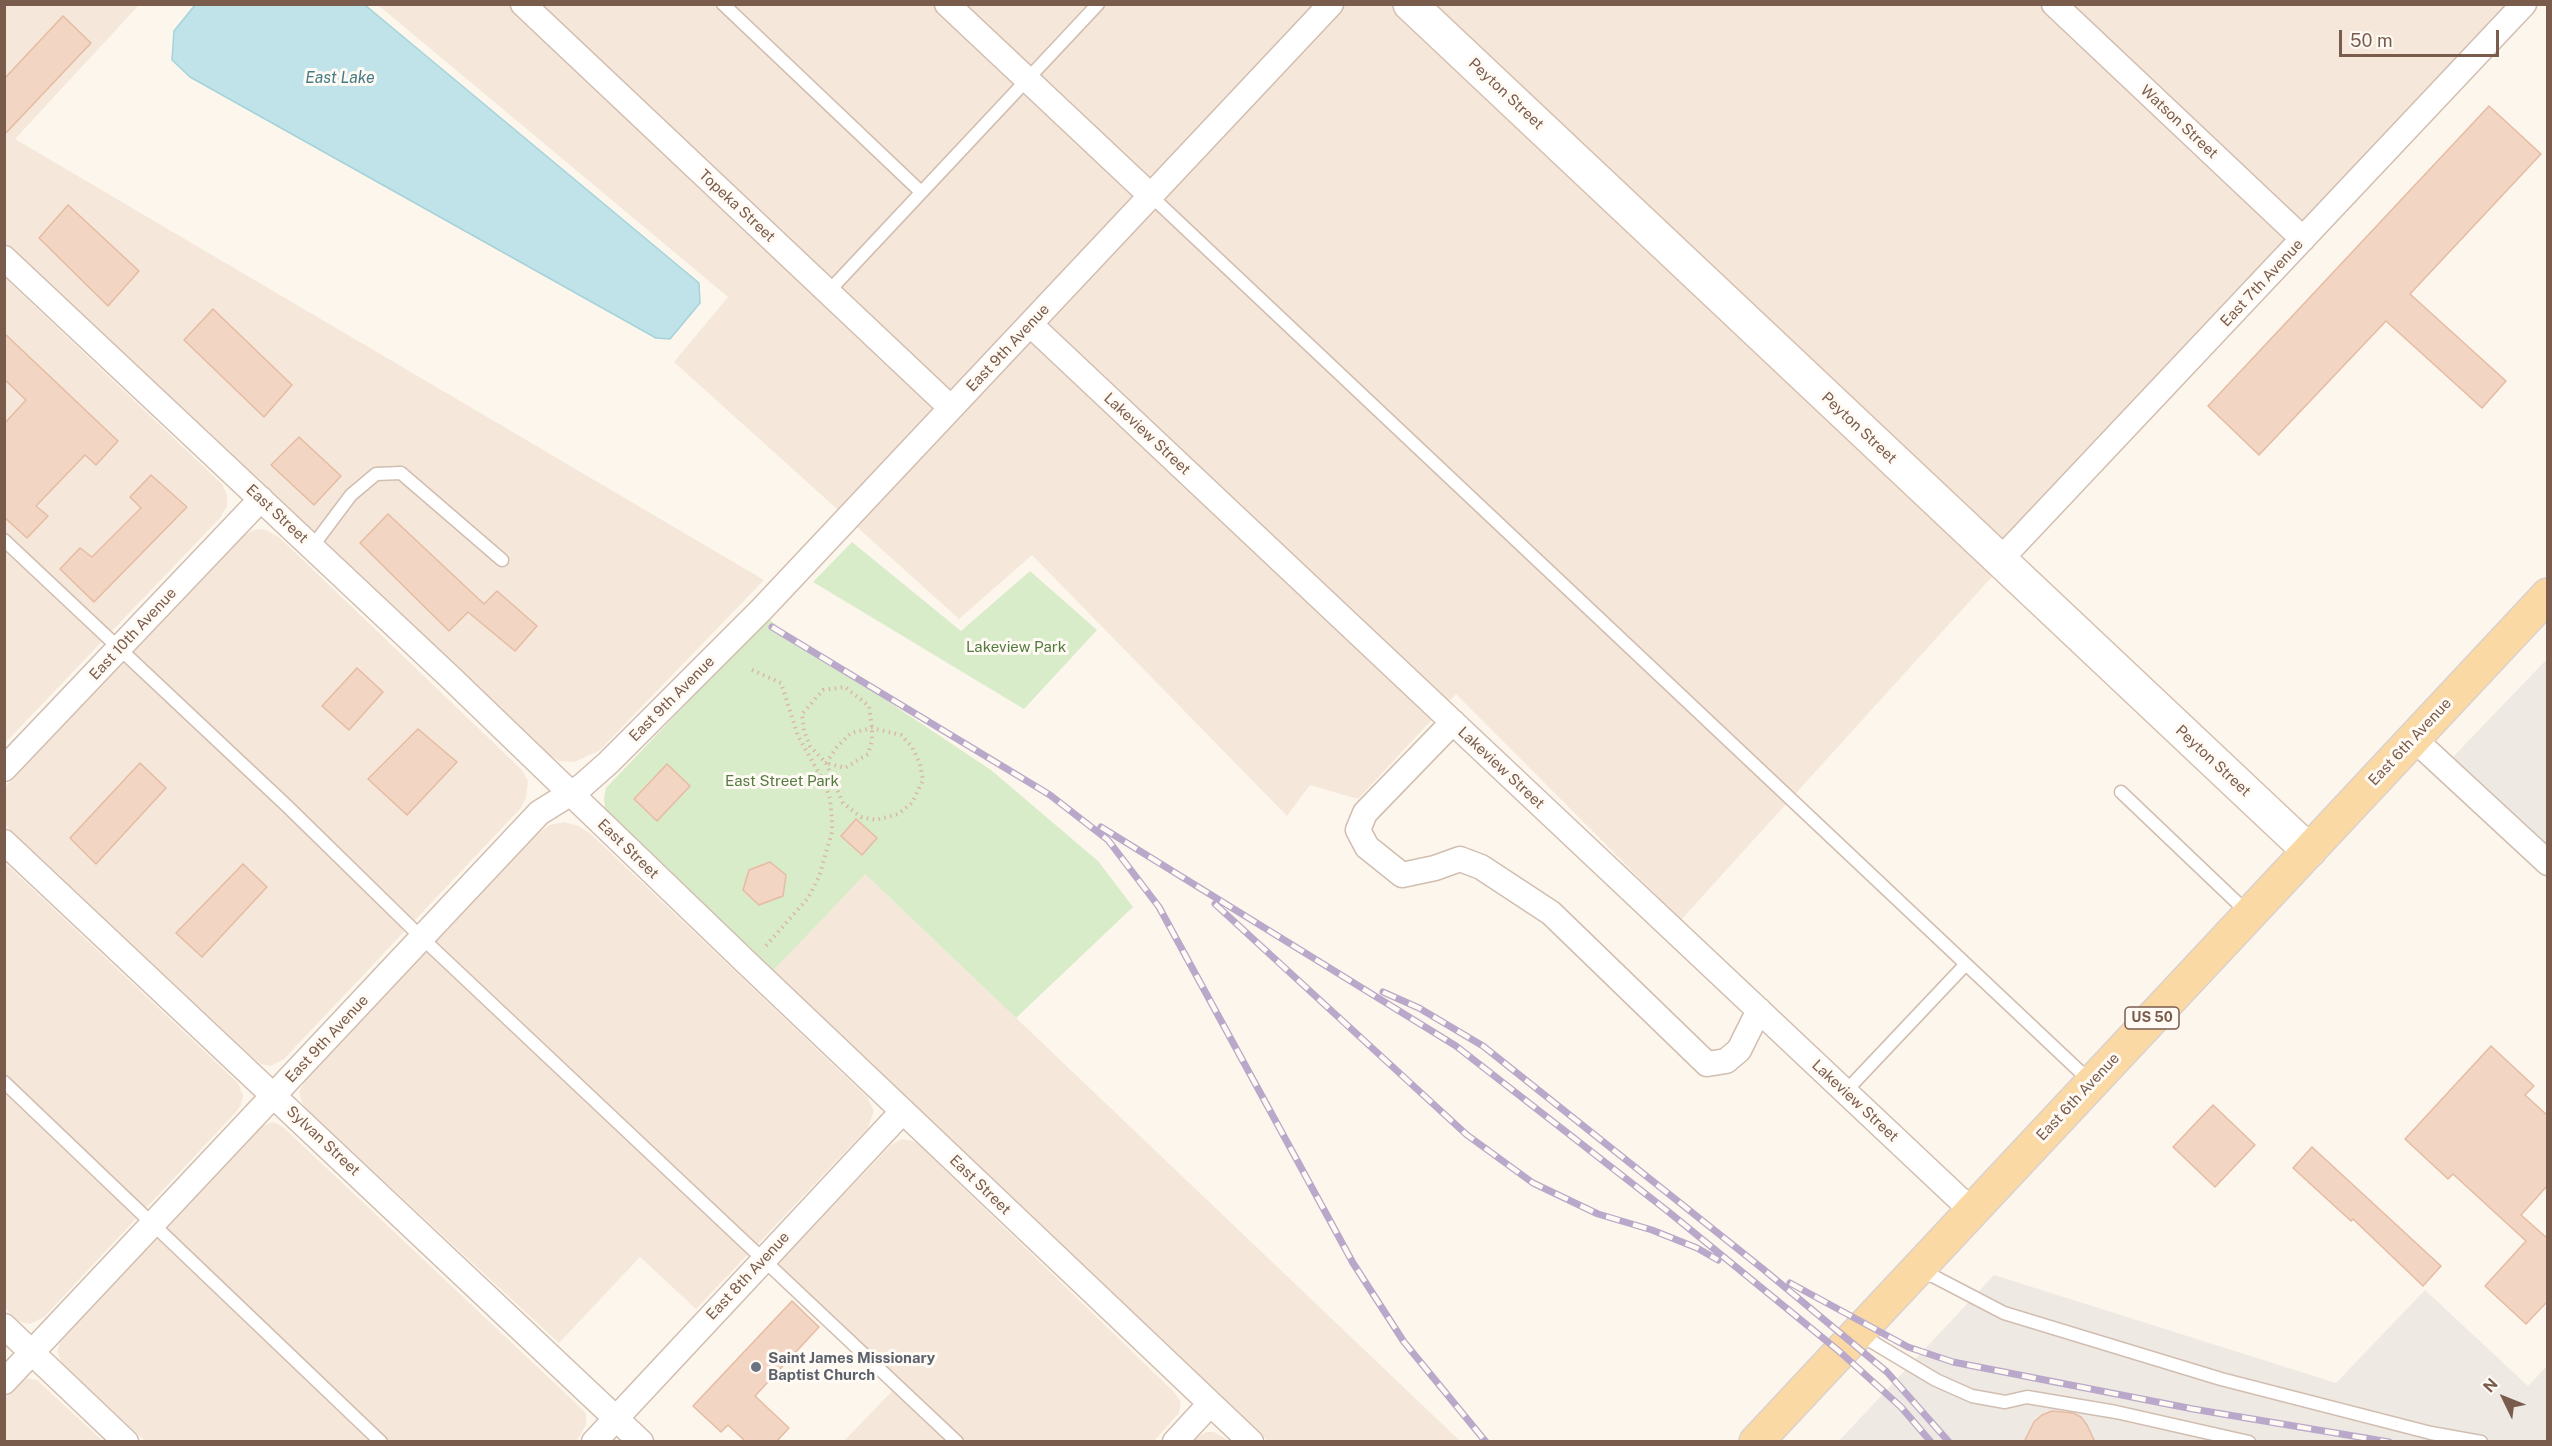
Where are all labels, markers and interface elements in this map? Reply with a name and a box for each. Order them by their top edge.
scale bar [2342,18,2502,56]
text: 50 m [2350,30,2393,51]
street label: Peyton Street [1465,55,1547,133]
water label: East Lake [305,68,375,88]
street label: Watson Street [2136,81,2222,163]
street label: Topeka Street [695,166,779,246]
street label: East 7th Avenue [2217,236,2307,330]
street label: East 9th Avenue [963,300,1053,396]
street label: Lakeview Street [1100,389,1194,479]
street label: Peyton Street [1818,389,1900,467]
street label: East Street [242,481,312,547]
street label: East 10th Avenue [86,584,180,684]
park label: Lakeview Park [966,638,1066,656]
street label: East 9th Avenue [626,653,718,745]
street label: East 6th Avenue [2365,694,2455,790]
street label: Peyton Street [2172,722,2254,800]
street label: Lakeview Street [1454,723,1548,813]
park label: East Street Park [725,772,839,790]
street label: East Street [594,815,662,883]
street label: East 9th Avenue [282,991,372,1087]
road number: US 50 [2125,1007,2179,1029]
street label: East 6th Avenue [2033,1049,2123,1145]
street label: Lakeview Street [1808,1056,1902,1146]
street label: Sylvan Street [282,1102,364,1180]
street label: East Street [946,1151,1014,1219]
street label: East 8th Avenue [703,1228,793,1324]
place label: Saint James Missionary Baptist Church [768,1349,935,1384]
marker: Saint James Missionary Baptist Church [749,1360,763,1374]
north arrow [2474,1368,2534,1428]
text: N [2479,1374,2502,1396]

